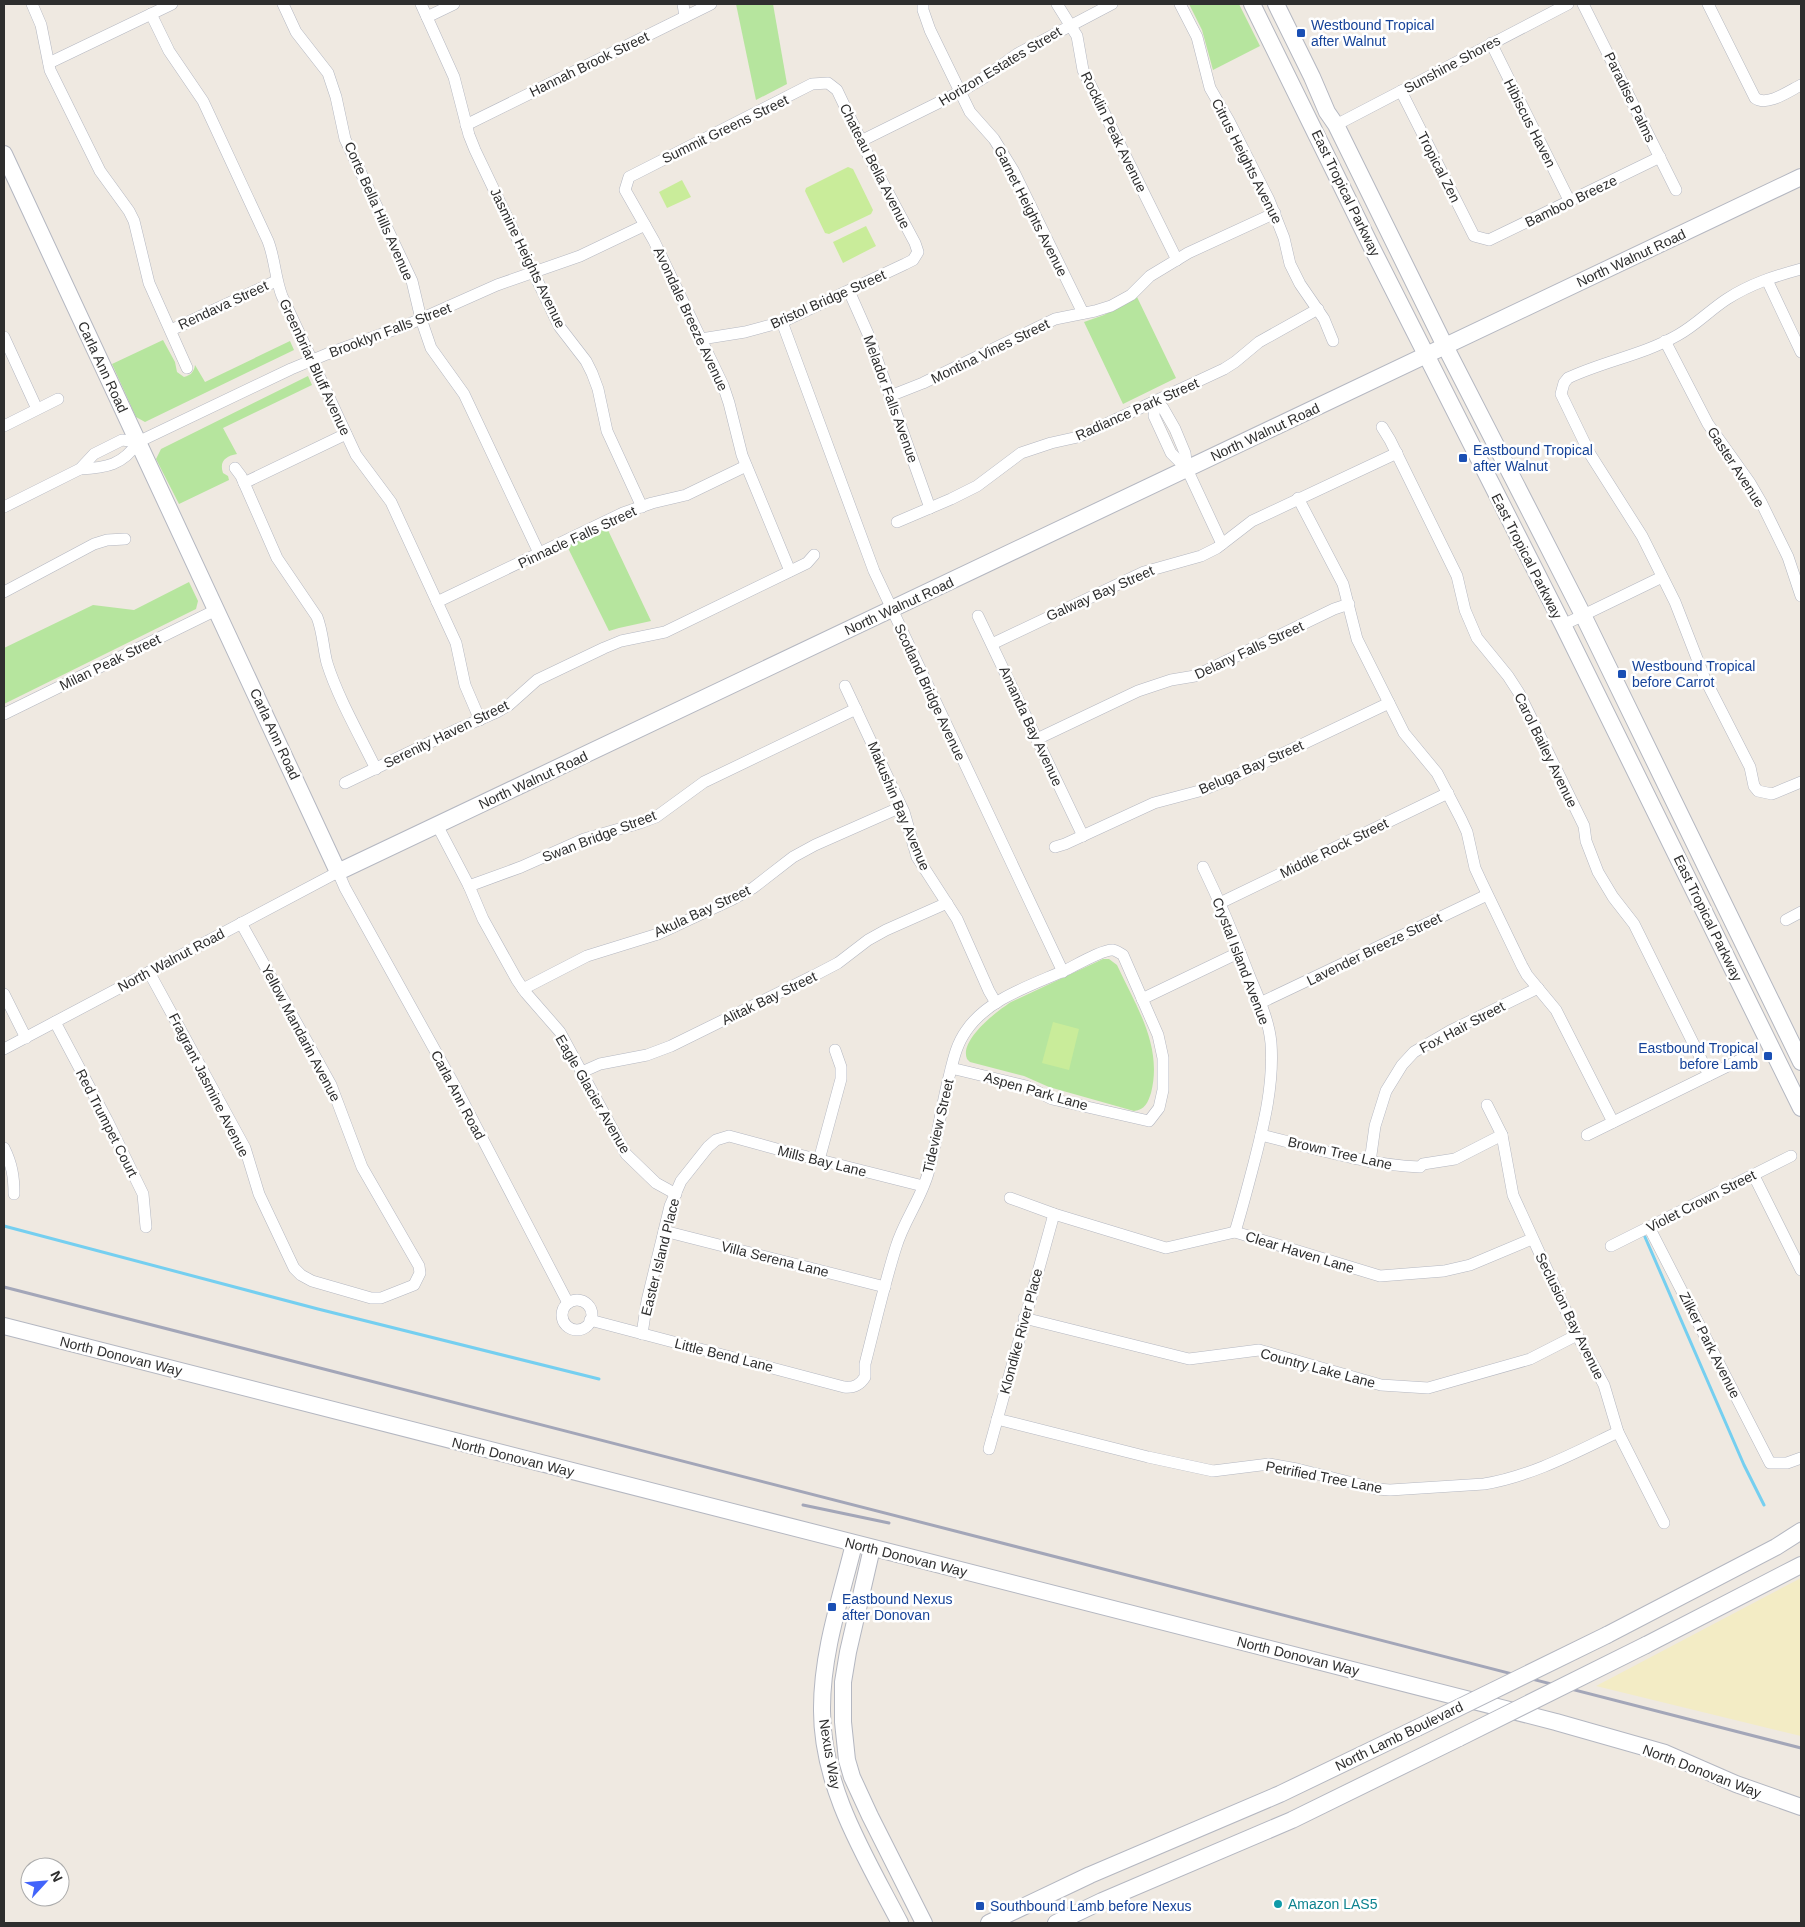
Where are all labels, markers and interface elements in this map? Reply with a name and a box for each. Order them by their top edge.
place label: Westbound Tropical after Walnut [1311,17,1434,49]
street label: Horizon Estates Street [936,23,1064,109]
marker: Westbound Tropical after Walnut [1295,27,1307,39]
street label: Hannah Brook Street [527,28,651,100]
street label: Sunshine Shores [1401,32,1503,96]
street label: Paradise Palms [1601,49,1659,145]
street label: Rocklin Peak Avenue [1078,69,1150,195]
street label: Hibiscus Haven [1501,76,1559,170]
street label: Summit Greens Street [659,91,791,167]
street label: Citrus Heights Avenue [1208,96,1286,226]
street label: Chateau Bella Avenue [836,101,914,231]
street label: East Tropical Parkway [1308,127,1384,259]
street label: Tropical Zen [1414,129,1464,205]
street label: Corte Bella Hills Avenue [341,139,417,283]
street label: Garnet Heights Avenue [991,143,1071,279]
street label: Bamboo Breeze [1522,172,1620,230]
street label: Jasmine Heights Avenue [487,185,569,331]
street label: North Walnut Road [1574,226,1688,290]
street label: Avondale Breeze Avenue [651,245,731,394]
street label: Bristol Bridge Street [768,266,888,332]
street label: Rendava Street [176,277,271,333]
street label: Greenbriar Bluff Avenue [276,296,354,438]
street label: Brooklyn Falls Street [327,299,453,361]
street label: Montina Vines Street [928,315,1052,387]
street label: Carla Ann Road [75,319,131,415]
street label: Melador Falls Avenue [861,333,922,465]
street label: Radiance Park Street [1073,375,1201,443]
street label: North Walnut Road [1208,400,1322,464]
street label: Gaster Avenue [1704,424,1768,510]
place label: Eastbound Tropical after Walnut [1473,442,1593,474]
marker: Eastbound Tropical after Walnut [1457,452,1469,464]
street label: East Tropical Parkway [1488,491,1566,621]
street label: Pinnacle Falls Street [515,503,639,571]
street label: Galway Bay Street [1044,562,1156,624]
street label: North Walnut Road [842,574,956,638]
street label: Delany Falls Street [1192,618,1306,682]
street label: Scotland Bridge Avenue [891,621,969,763]
street label: Milan Peak Street [57,631,163,693]
place label: Westbound Tropical before Carrot [1632,658,1755,690]
street label: Amanda Bay Avenue [996,663,1066,789]
marker: Westbound Tropical before Carrot [1616,668,1628,680]
street label: Carla Ann Road [247,686,303,782]
street label: Carol Bailey Avenue [1511,690,1581,810]
street label: Serenity Haven Street [381,697,511,771]
street label: Beluga Bay Street [1196,737,1306,797]
street label: Makushin Bay Avenue [865,739,933,873]
street label: North Walnut Road [476,748,590,812]
street label: Swan Bridge Street [540,807,658,865]
street label: Middle Rock Street [1277,815,1391,881]
street label: East Tropical Parkway [1670,852,1746,984]
street label: Akula Bay Street [651,882,753,940]
street label: Crystal Island Avenue [1209,895,1273,1027]
street label: Lavender Breeze Street [1304,909,1444,989]
street label: North Walnut Road [115,925,227,995]
street label: Yellow Mandarin Avenue [258,962,344,1104]
street label: Alitak Bay Street [719,968,819,1028]
street label: Fox Hair Street [1417,998,1507,1056]
street label: Fragrant Jasmine Avenue [166,1010,252,1160]
street label: Eagle Glacier Avenue [552,1032,634,1156]
place label: Eastbound Tropical before Lamb [1638,1040,1758,1072]
street label: Carla Ann Road [428,1048,488,1142]
marker: Eastbound Tropical before Lamb [1762,1050,1774,1062]
street label: Red Trumpet Court [73,1066,141,1180]
street label: Aspen Park Lane [982,1069,1090,1114]
street label: Tideview Street [919,1077,957,1175]
street label: Brown Tree Lane [1286,1133,1394,1173]
street label: Mills Bay Lane [776,1142,868,1180]
street label: Violet Crown Street [1644,1167,1758,1235]
street label: Easter Island Place [638,1196,682,1317]
street label: Clear Haven Lane [1244,1228,1356,1276]
street label: Villa Serena Lane [720,1238,831,1280]
street label: Seclusion Bay Avenue [1532,1250,1608,1382]
street label: Klondike River Place [997,1266,1045,1395]
street label: Zilker Park Avenue [1676,1289,1744,1401]
street label: North Donovan Way [58,1333,184,1379]
street label: Little Bend Lane [673,1335,775,1375]
street label: Country Lake Lane [1259,1345,1377,1391]
street label: North Donovan Way [450,1434,576,1480]
street label: Petrified Tree Lane [1264,1458,1384,1496]
street label: North Donovan Way [843,1534,969,1580]
place label: Eastbound Nexus after Donovan [842,1591,953,1623]
marker: Eastbound Nexus after Donovan [826,1601,838,1613]
street label: North Donovan Way [1235,1633,1361,1679]
street label: North Lamb Boulevard [1333,1698,1465,1774]
street label: Nexus Way [816,1718,844,1790]
street label: North Donovan Way [1641,1741,1763,1801]
north arrow [20,1857,70,1907]
text: N [47,1868,66,1884]
place label: Amazon LAS5 [1288,1896,1378,1912]
place label: Southbound Lamb before Nexus [990,1898,1192,1914]
marker: Amazon LAS5 [1272,1898,1284,1910]
marker: Southbound Lamb before Nexus [974,1900,986,1912]

